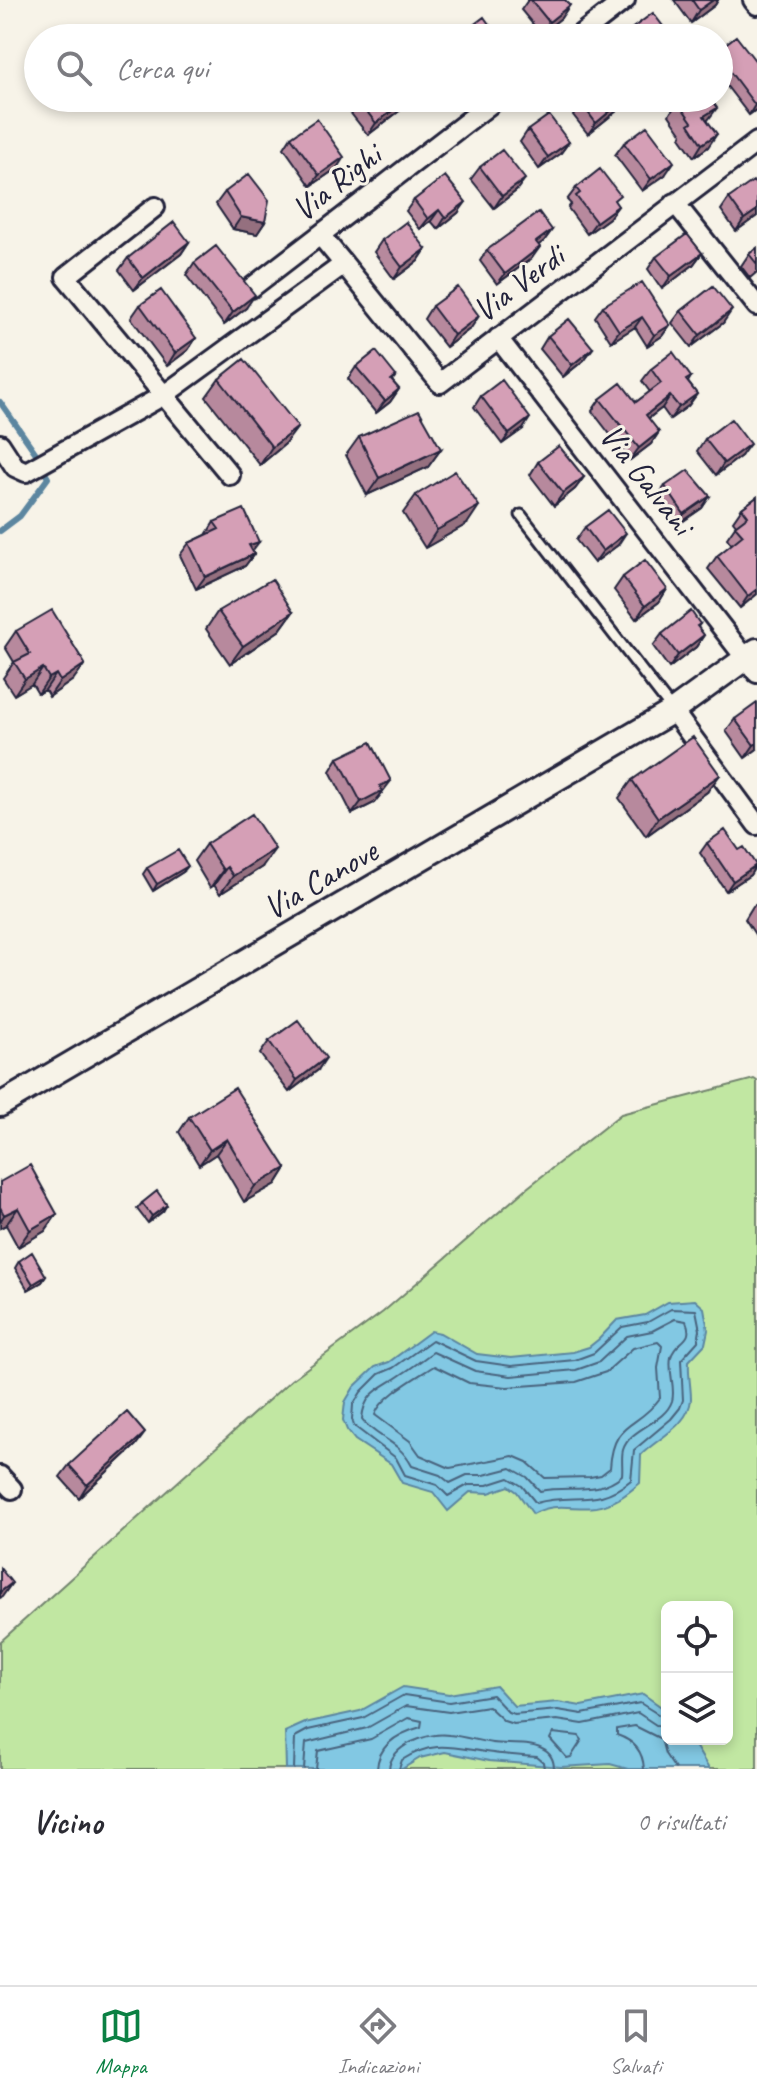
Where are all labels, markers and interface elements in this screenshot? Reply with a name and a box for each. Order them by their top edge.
search box [24,24,733,112]
icon: search [52,46,96,90]
text: Cerca qui [116,49,209,87]
street label: Via Righi [283,131,392,230]
street label: Via Verdi [464,232,575,331]
street label: Via Galvani [590,415,706,546]
street label: Via Canove [255,828,386,929]
map controls [661,1601,733,1745]
button: locate [661,1601,733,1673]
button: layers [661,1673,733,1745]
text: Vicino [32,1800,102,1843]
text: 0 risultati [637,1805,725,1838]
tab: Mappa [96,2004,147,2080]
tab: Indicazioni [338,2004,419,2080]
tab: Salvati [610,2004,661,2080]

